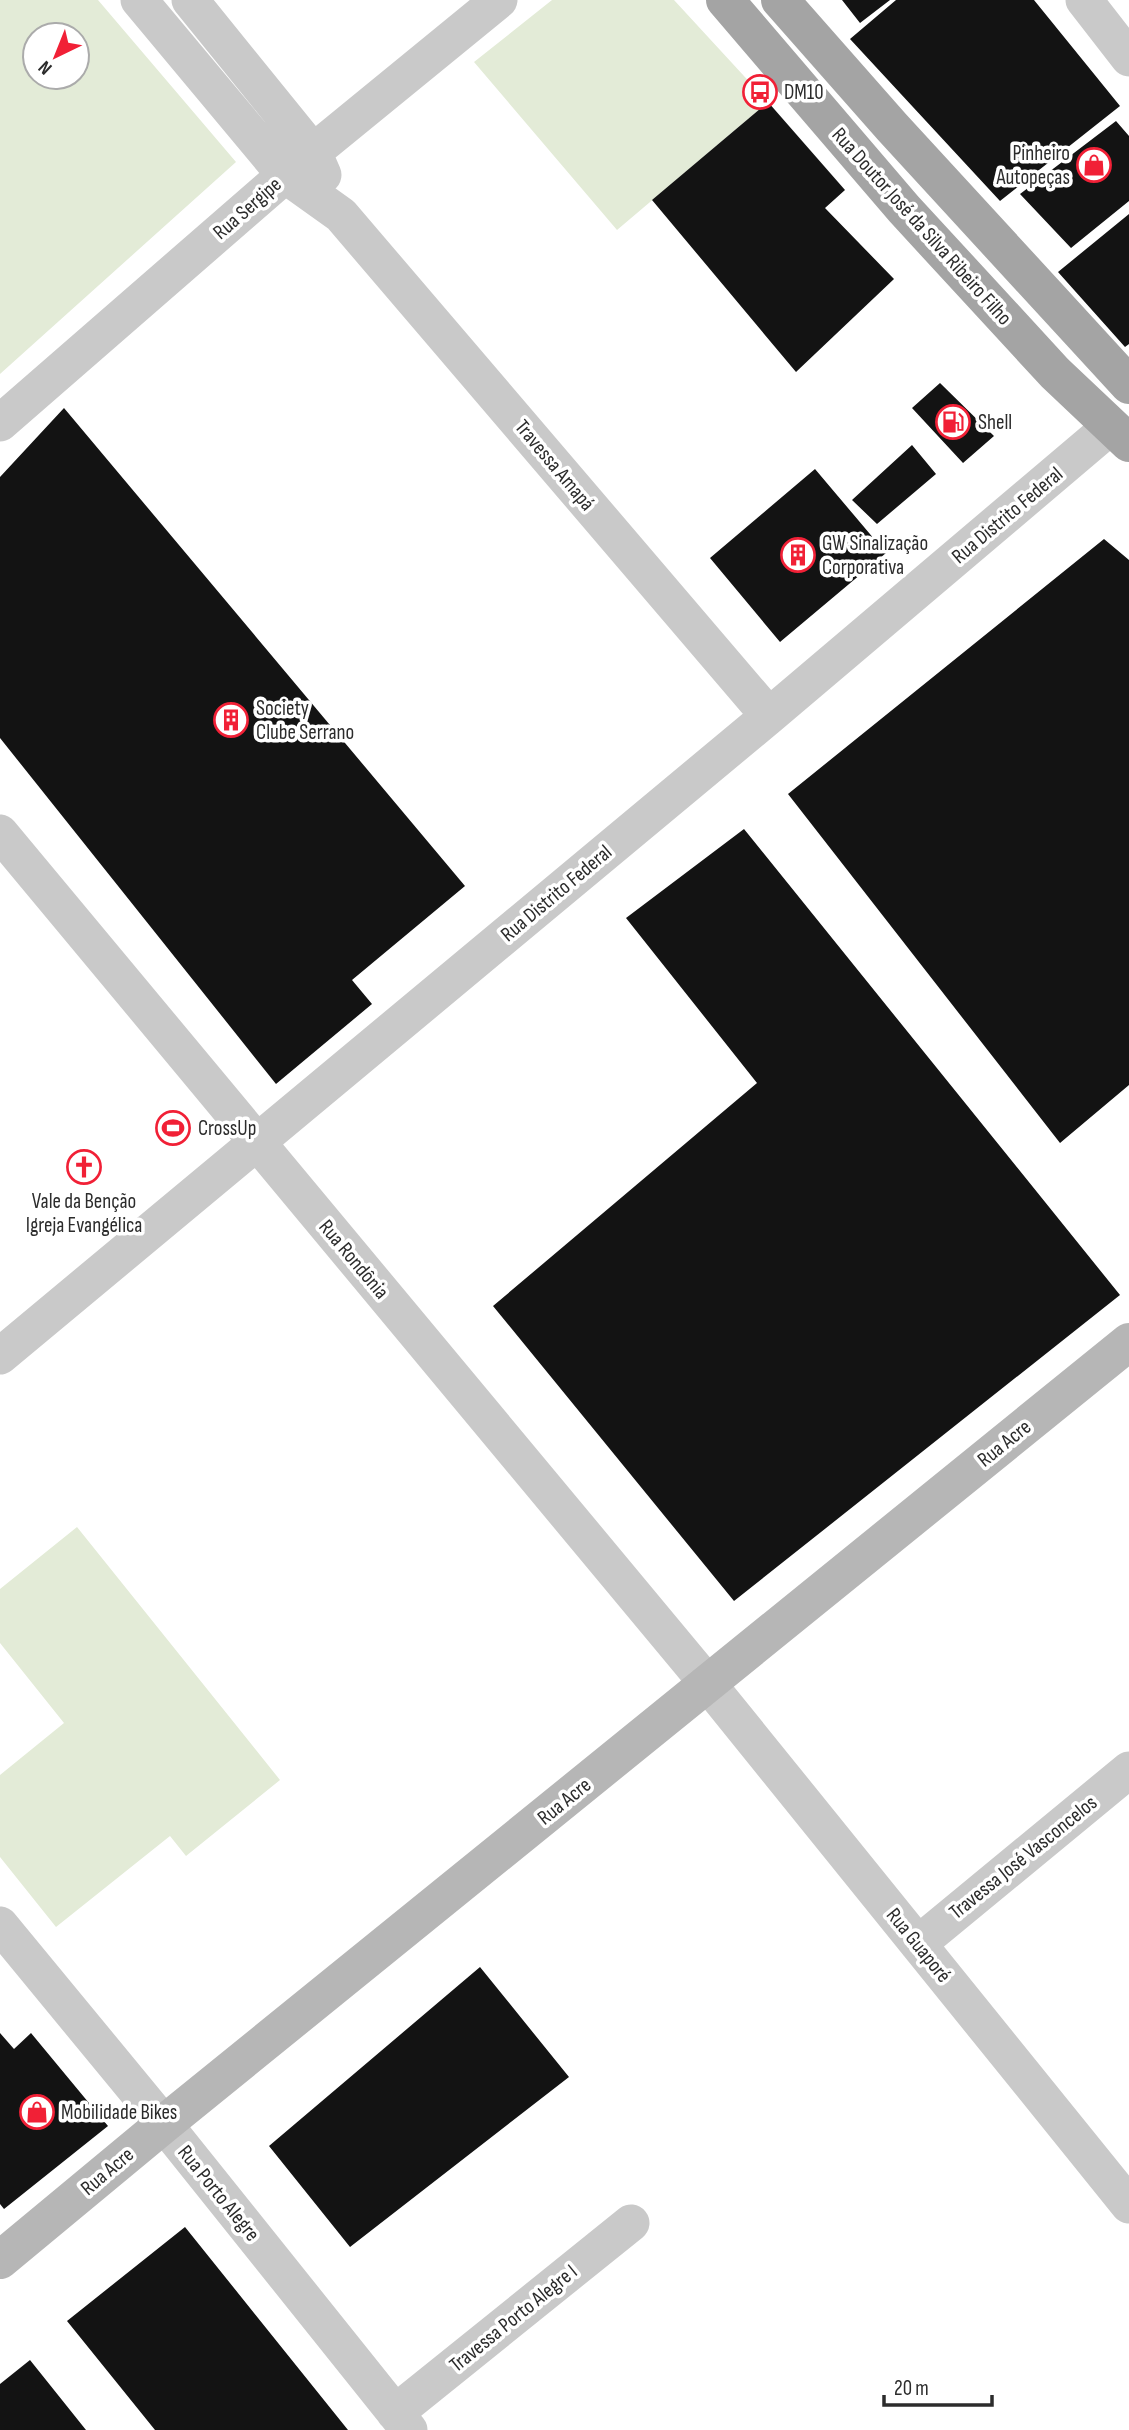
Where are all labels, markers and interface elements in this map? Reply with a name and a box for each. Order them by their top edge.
north arrow [21,21,91,91]
text: N [34,55,57,79]
bus stop icon: DM10 [741,73,779,111]
place label: DM10 [784,80,824,105]
street label: Rua Doutor José da Silva Ribeiro Filho [826,123,1017,330]
place label: Pinheiro Autopeças [995,141,1070,190]
shop icon: Pinheiro Autopeças [1075,146,1113,184]
street label: Rua Sergipe [208,172,287,245]
fuel station icon: Shell [934,403,972,441]
place label: Shell [978,410,1012,435]
street label: Travessa Amapá [509,415,600,516]
street label: Rua Distrito Federal [947,462,1068,569]
place label: GW Sinalização Corporativa [822,531,928,580]
building icon: GW Sinalização Corporativa [779,536,817,574]
place label: Society Clube Serrano [256,696,354,745]
building icon: Society Clube Serrano [212,701,250,739]
street label: Rua Distrito Federal [496,840,617,947]
sports icon: CrossUp [154,1109,192,1147]
place label: CrossUp [198,1116,256,1141]
church icon: Vale da Benção Igreja Evangélica [65,1148,103,1186]
place label: Vale da Benção Igreja Evangélica [26,1189,142,1238]
street label: Rua Rondônia [313,1215,394,1304]
street label: Rua Acre [973,1414,1036,1472]
street label: Rua Acre [533,1772,596,1830]
street label: Travessa José Vasconcelos [944,1790,1102,1925]
street label: Rua Guaporé [881,1903,956,1988]
shop icon: Mobilidade Bikes [18,2093,56,2131]
place label: Mobilidade Bikes [61,2100,177,2125]
street label: Rua Porto Alegre [172,2140,265,2246]
street label: Rua Acre [76,2142,139,2201]
street label: Travessa Porto Alegre I [444,2259,582,2378]
scale bar [884,2364,992,2408]
text: 20 m [894,2376,929,2401]

